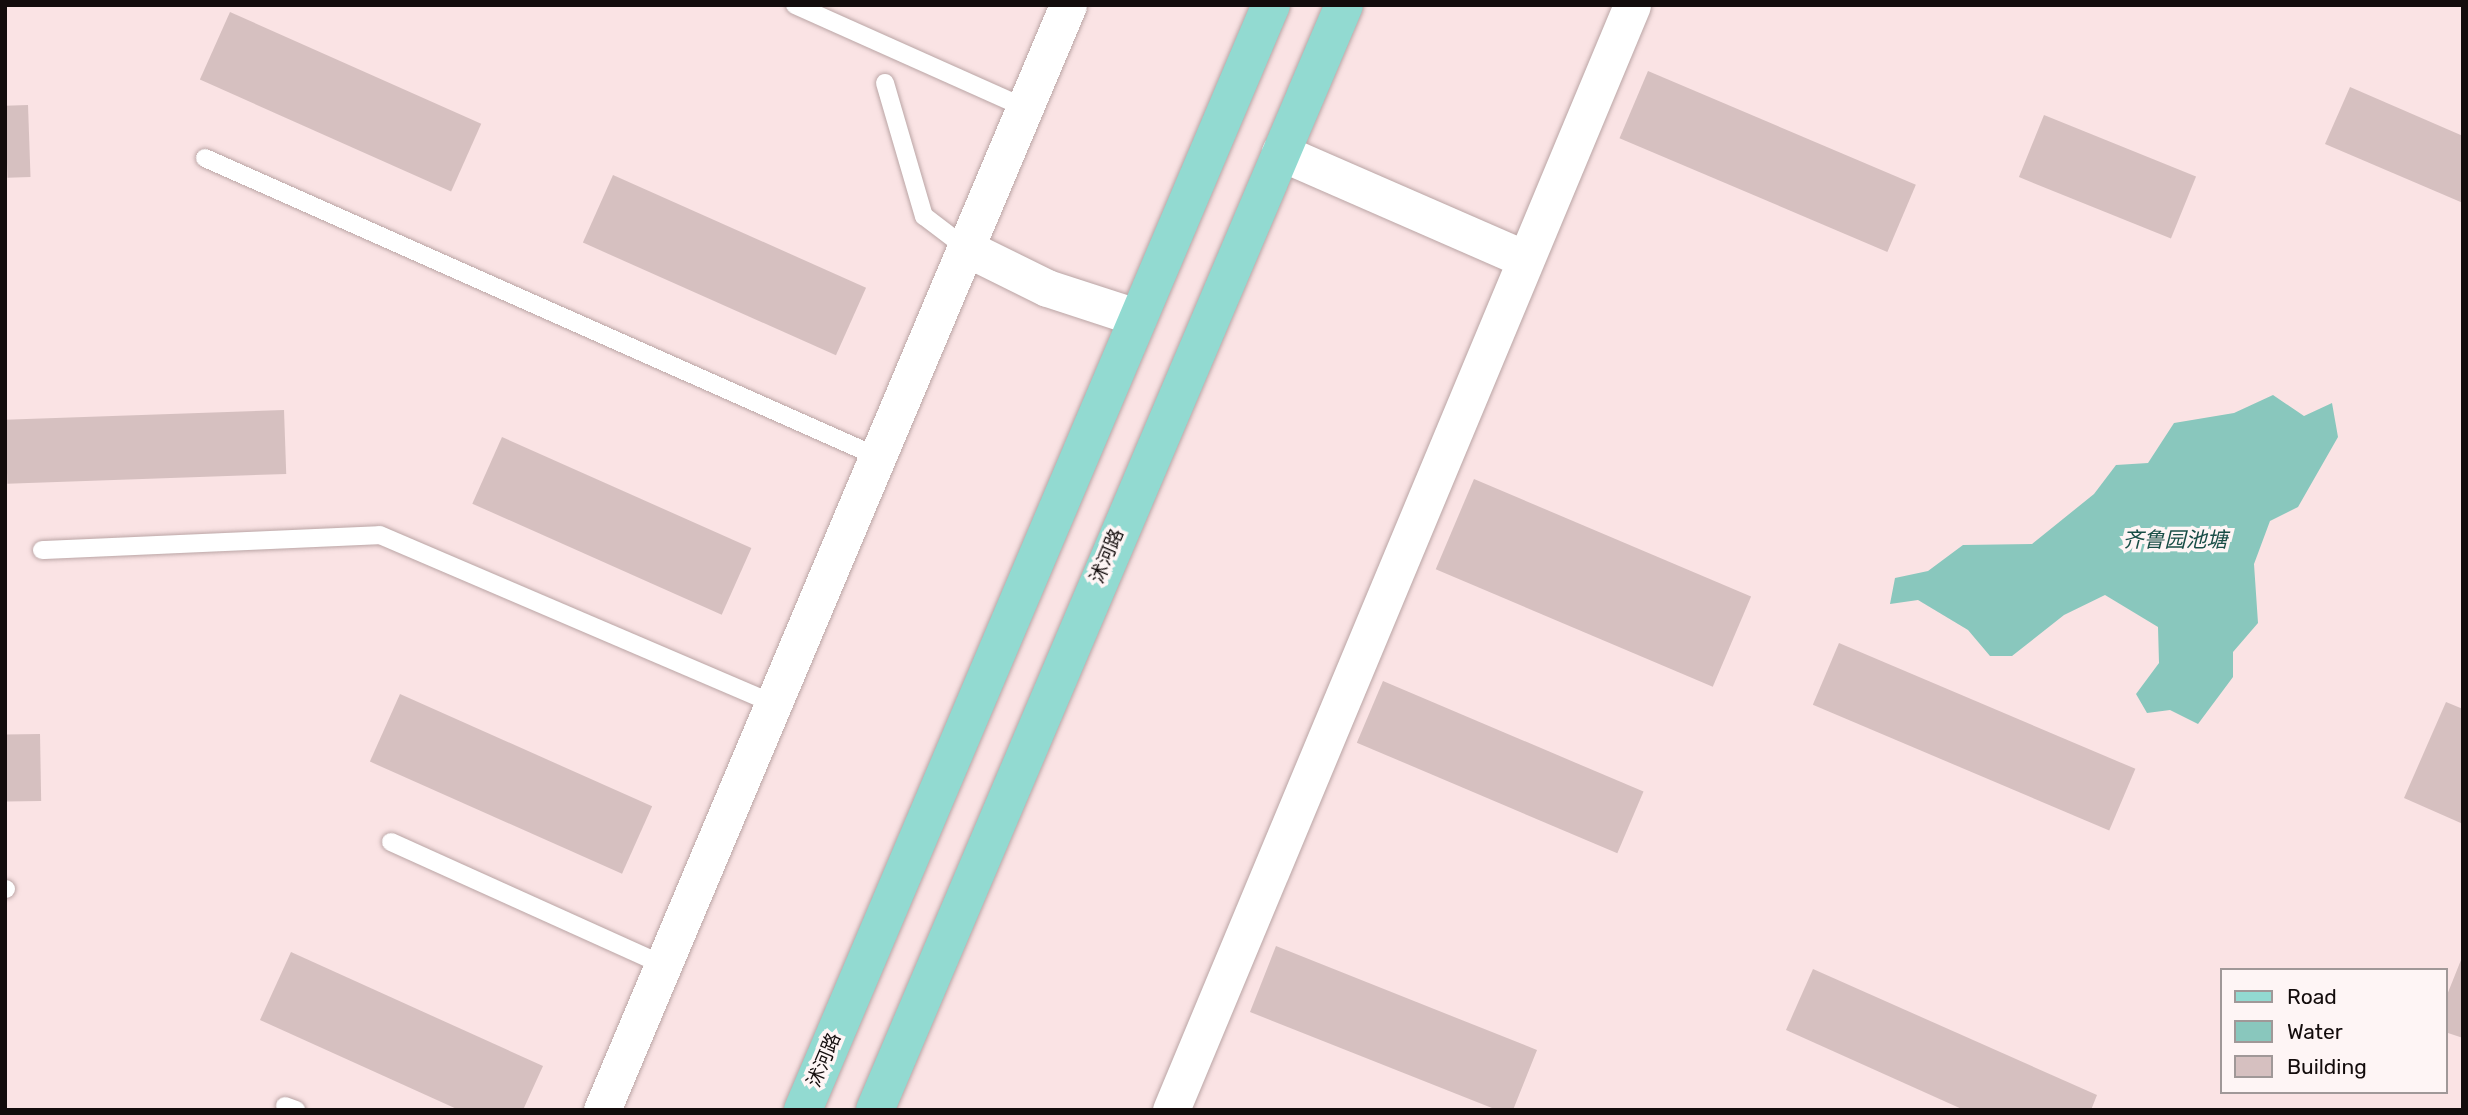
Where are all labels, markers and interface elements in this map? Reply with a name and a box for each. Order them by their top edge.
street label: 沭河路 [1085,525,1129,587]
water label: 齐鲁园池塘 [2123,527,2227,553]
legend [2220,968,2447,1094]
text: Road [2287,984,2337,1009]
text: Water [2287,1019,2343,1044]
street label: 沭河路 [802,1029,846,1091]
text: Building [2287,1054,2367,1079]

